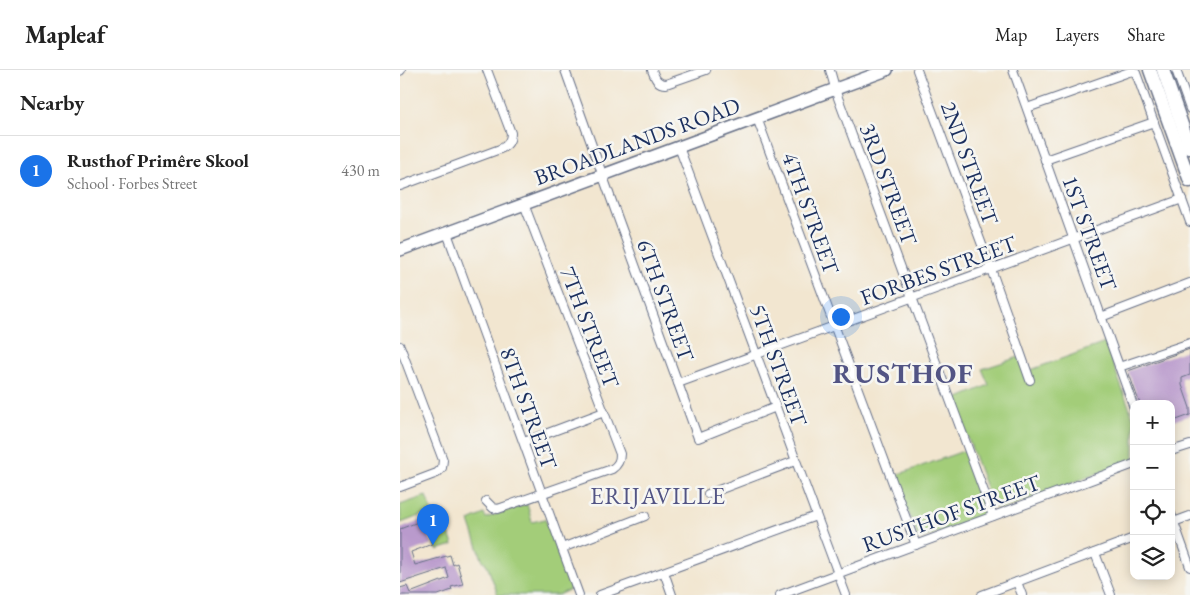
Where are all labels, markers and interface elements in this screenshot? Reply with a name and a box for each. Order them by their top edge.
text: Mapleaf [25,19,106,50]
text: Map [995,23,1027,46]
text: Layers [1055,23,1099,46]
text: Share [1127,23,1165,46]
text: Nearby [20,89,84,116]
street label: BROADLANDS ROAD [530,91,744,192]
street label: 2ND STREET [934,98,1005,229]
street label: 3RD STREET [853,119,924,249]
text: Rusthof Primêre Skool [67,148,249,173]
street label: 4TH STREET [775,148,846,278]
text: 1 [32,160,40,181]
text: 430 m [341,160,380,181]
street label: 1ST STREET [1055,172,1124,295]
text: School · Forbes Street [67,173,197,194]
street label: FORBES STREET [856,229,1020,312]
street label: 6TH STREET [630,235,701,365]
street label: 7TH STREET [553,262,626,392]
street label: 5TH STREET [743,300,814,430]
your location [828,304,854,330]
street label: 8TH STREET [493,343,564,473]
district label: RUSTHOF [833,355,973,391]
map controls [1130,400,1175,580]
button: + [1130,400,1175,445]
button: − [1130,445,1175,490]
street label: RUSTHOF STREET [858,468,1044,559]
district label: ERIJAVILLE [590,480,726,511]
button: locate [1130,490,1175,535]
pin: 1 [417,504,449,545]
button: layers [1130,535,1175,580]

